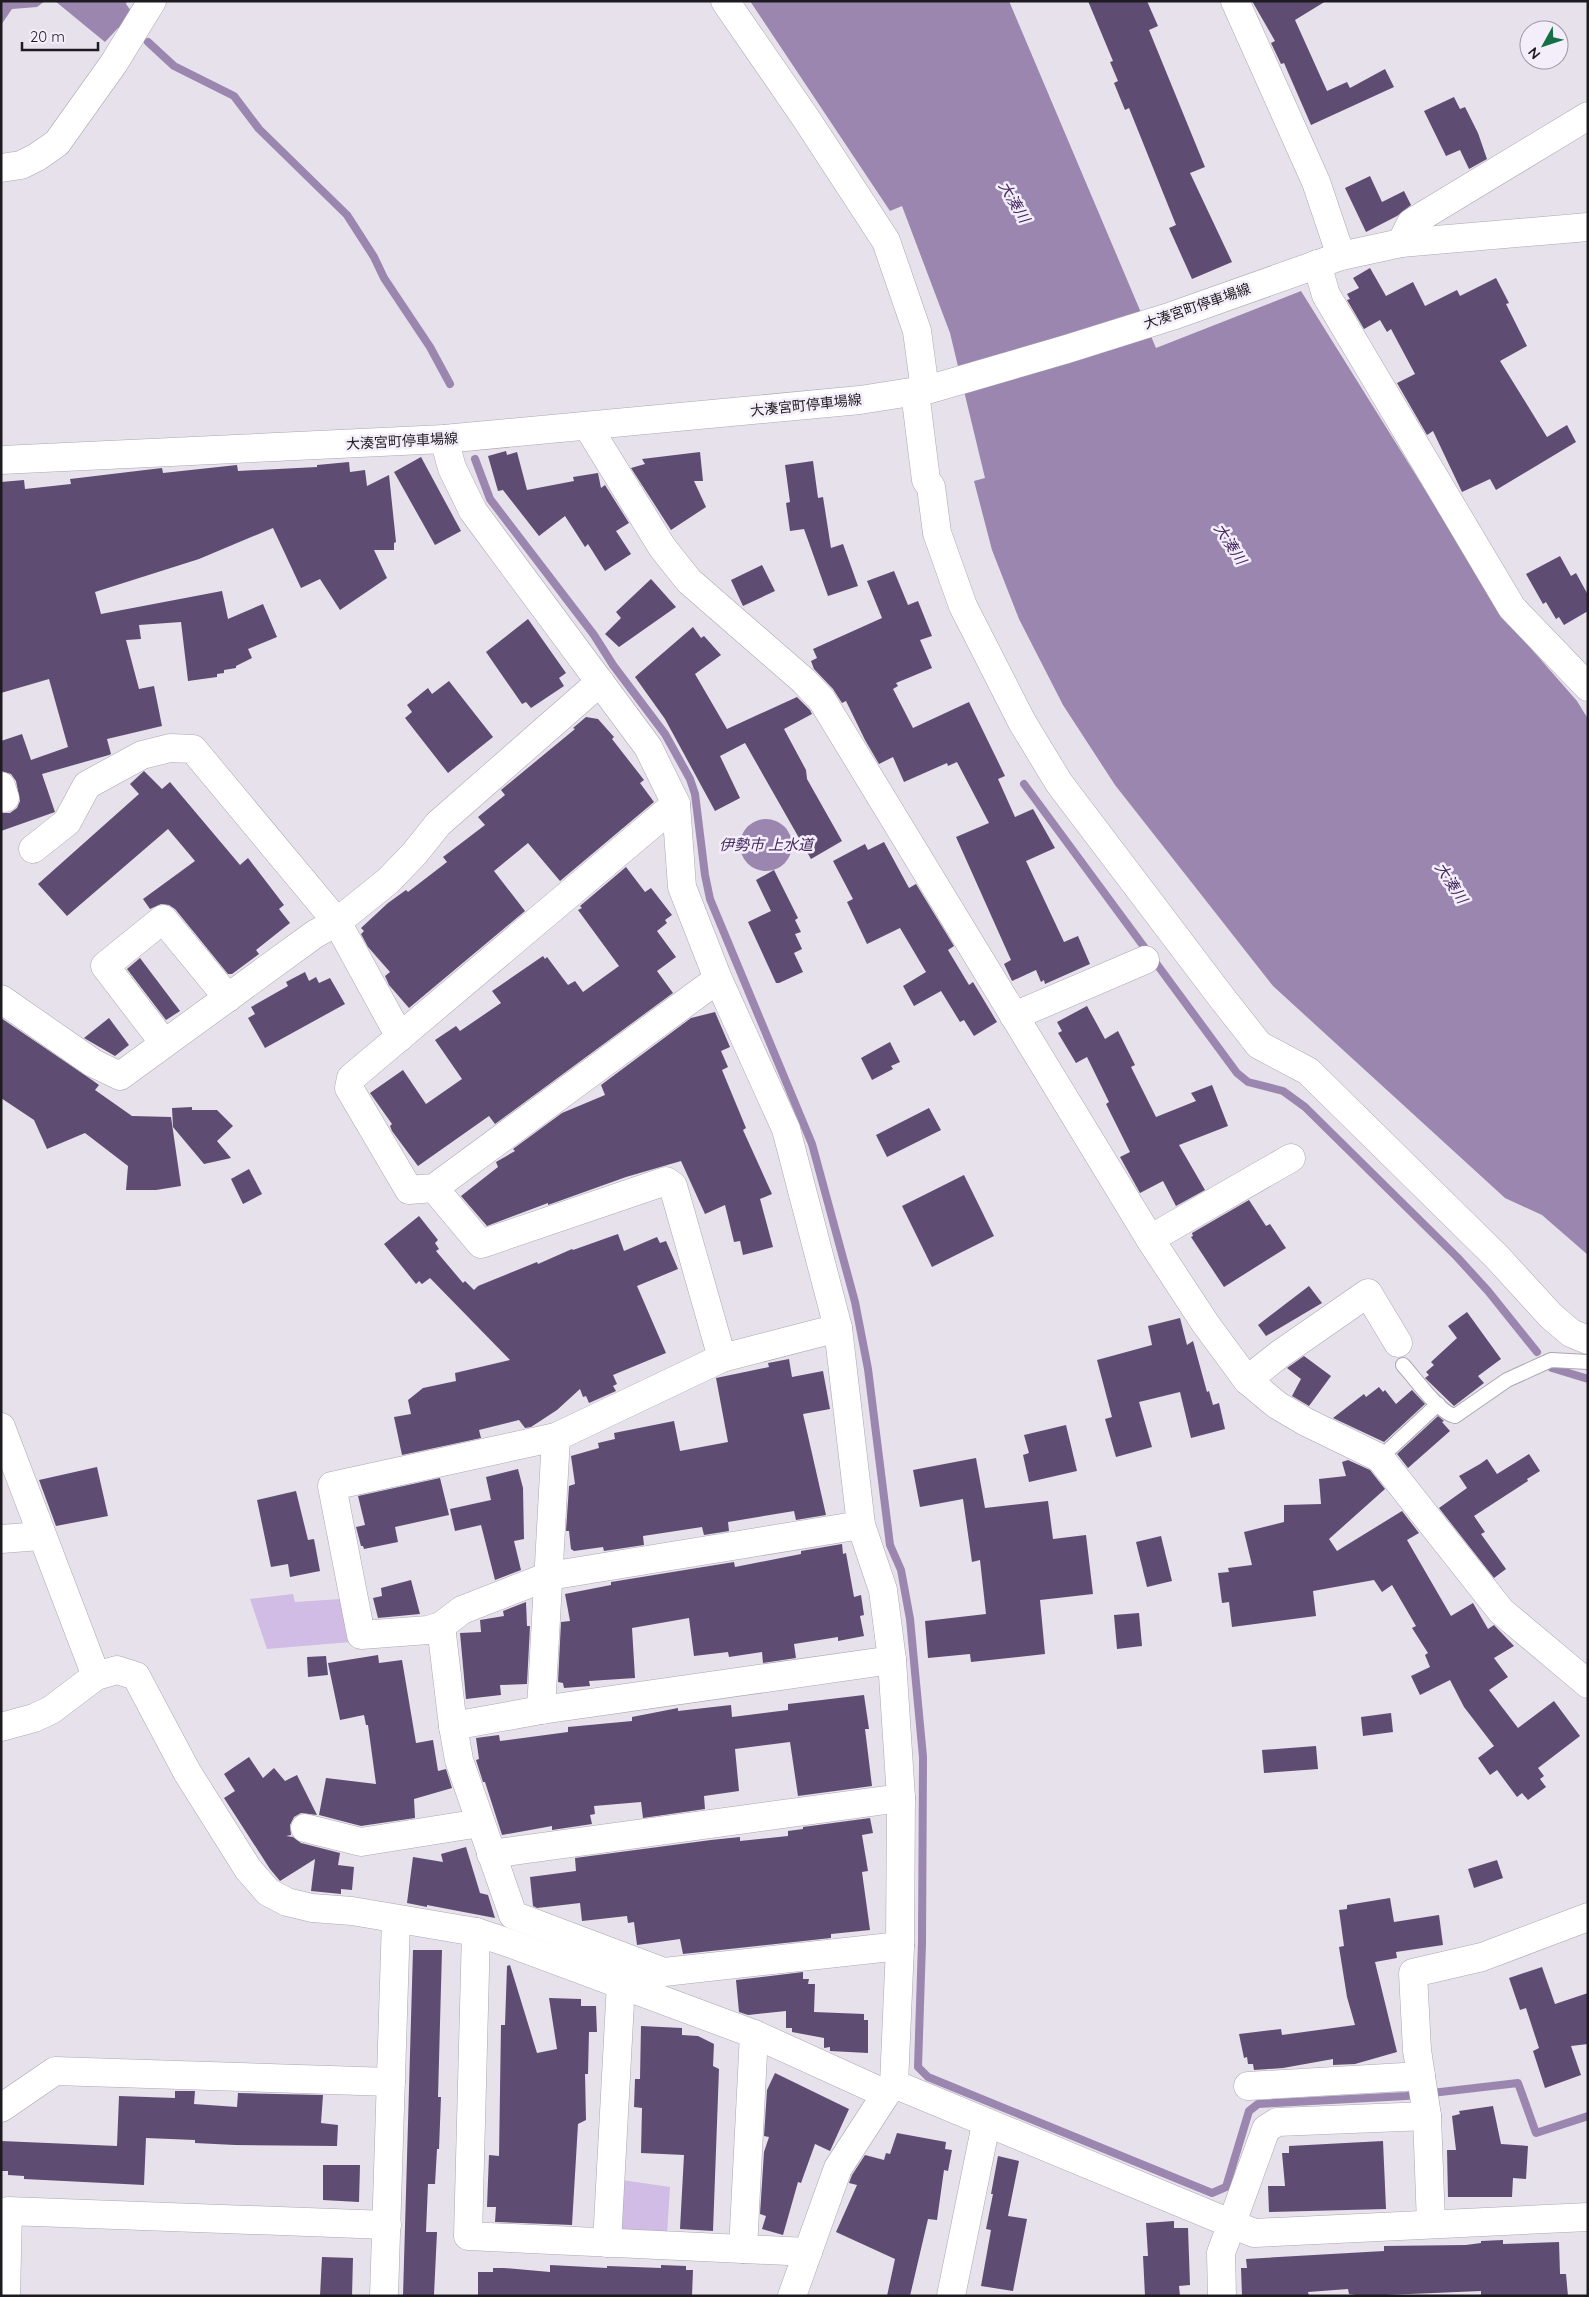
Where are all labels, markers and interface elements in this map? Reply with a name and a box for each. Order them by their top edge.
scale bar [22,20,99,52]
north arrow [1519,20,1569,70]
text: 20 m [30,27,65,46]
text: N [1524,44,1544,63]
water label: 大湊川 [995,178,1035,228]
street label: 大湊宮町停車場線 [1141,279,1253,333]
street label: 大湊宮町停車場線 [749,390,863,420]
street label: 大湊宮町停車場線 [346,429,458,453]
water label: 大湊川 [1210,520,1252,569]
water label: 伊勢市 上水道 [719,835,815,854]
water label: 大湊川 [1431,859,1473,908]

